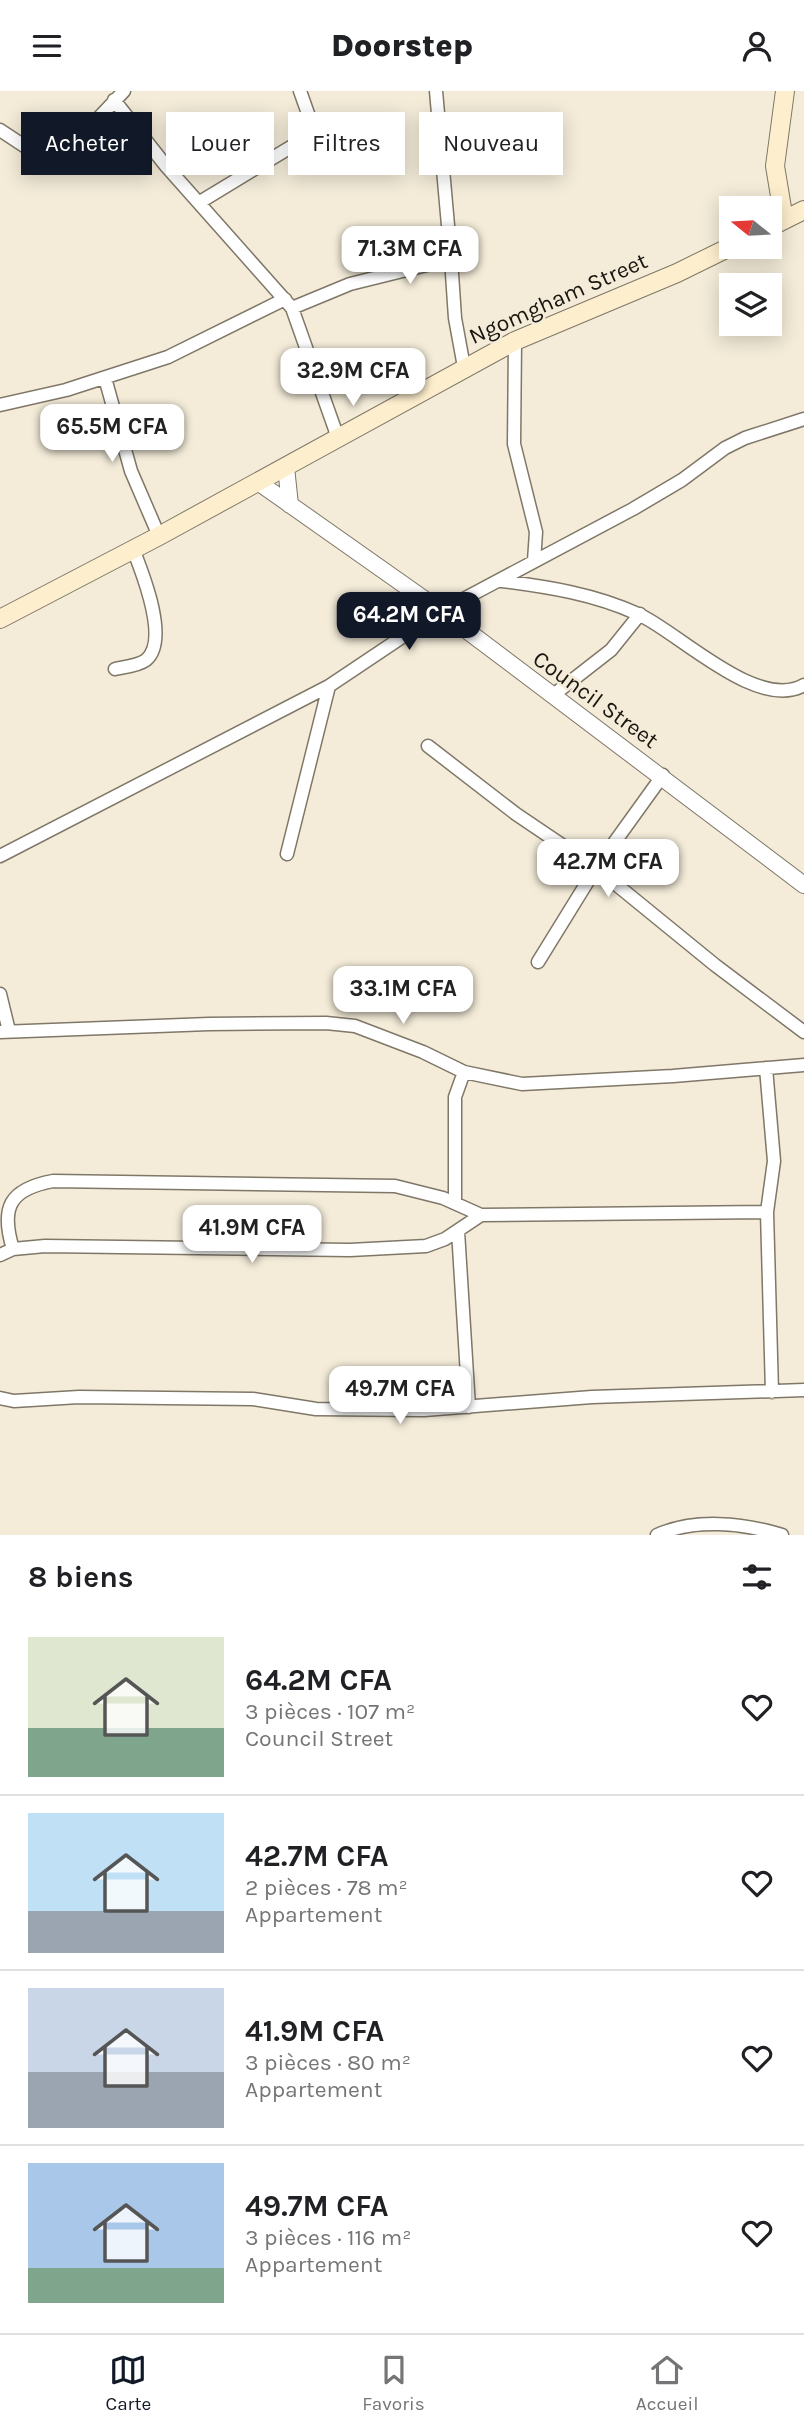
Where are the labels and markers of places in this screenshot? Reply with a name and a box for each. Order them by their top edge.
pin: 71.3M CFA [330,227,490,286]
pin: 32.9M CFA [273,349,433,408]
pin: 65.5M CFA [32,405,192,464]
pin: 64.2M CFA [329,593,489,652]
pin: 42.7M CFA [528,839,688,899]
pin: 33.1M CFA [323,967,483,1026]
pin: 41.9M CFA [172,1205,332,1265]
pin: 49.7M CFA [320,1367,480,1426]

